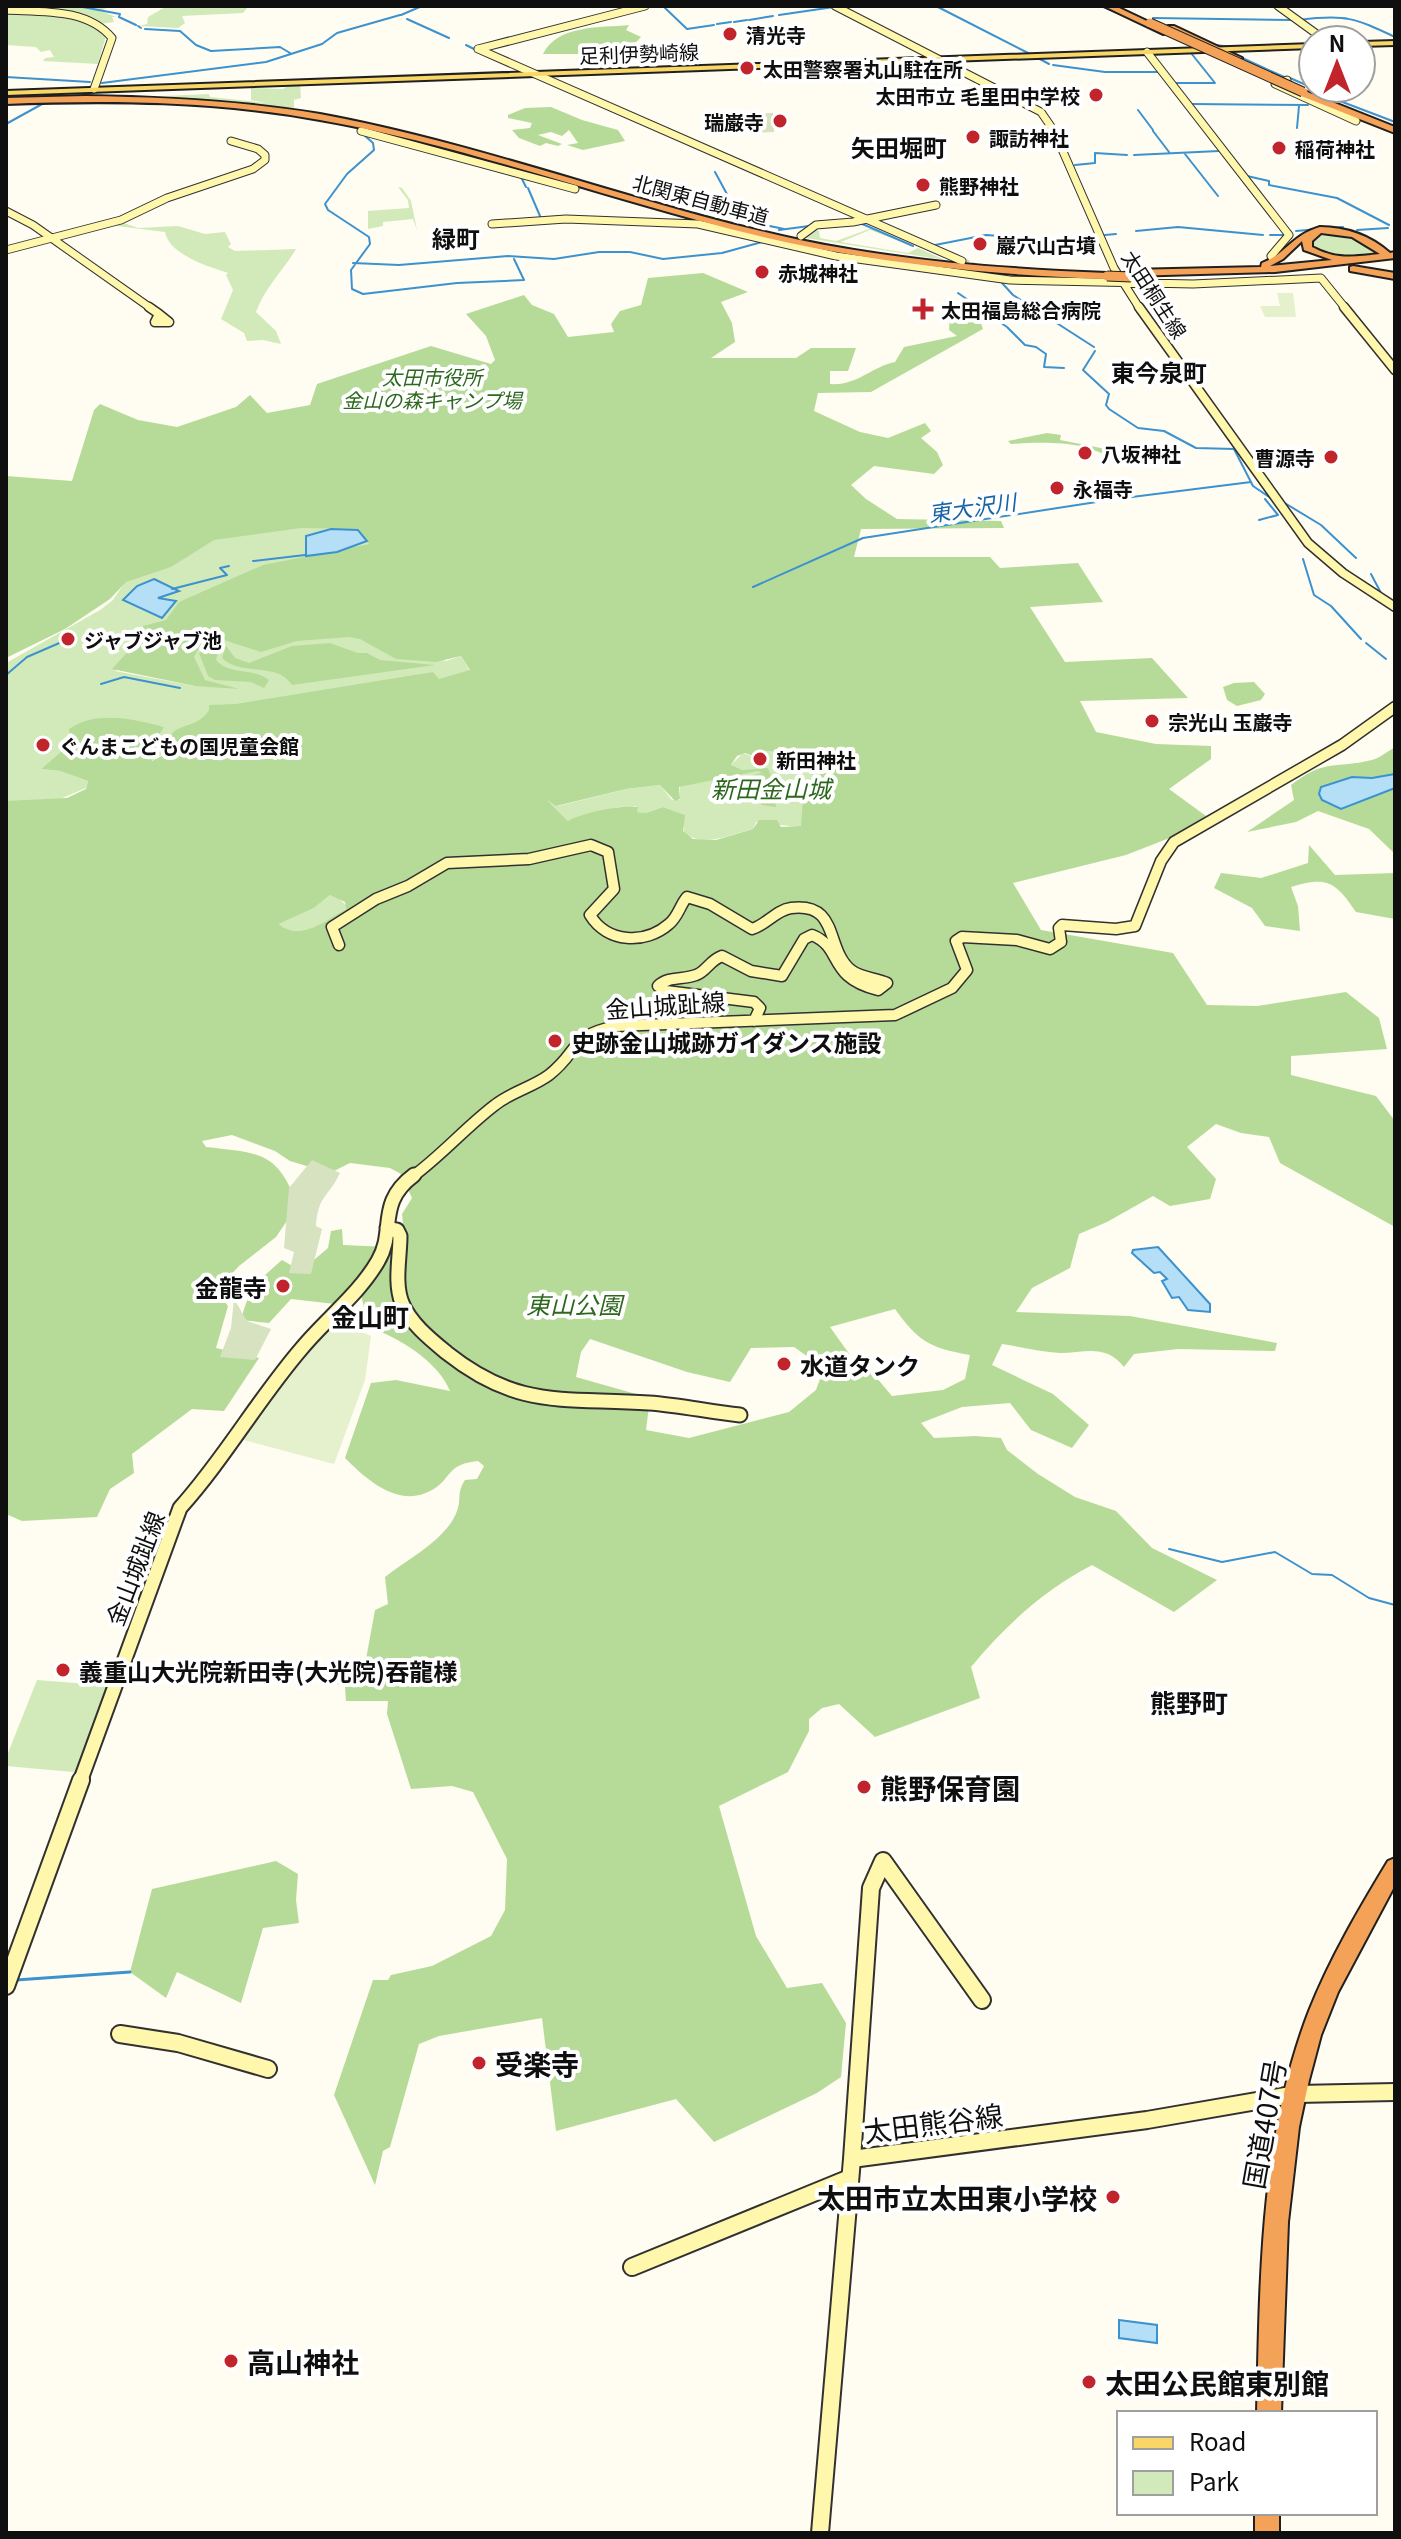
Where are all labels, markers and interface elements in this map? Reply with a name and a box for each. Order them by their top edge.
place label: 清光寺 [746,20,806,49]
north arrow [1297,24,1377,104]
marker: 清光寺 [721,25,739,43]
text: N [1329,26,1345,58]
street label: 足利伊勢崎線 [579,36,699,70]
place label: 太田警察署丸山駐在所 [763,54,963,83]
marker: 太田警察署丸山駐在所 [738,59,756,77]
place label: 太田市立 毛里田中学校 [875,81,1080,110]
marker: 太田市立 毛里田中学校 [1087,86,1105,104]
place label: 瑞巌寺 [704,107,764,136]
marker: 瑞巌寺 [771,112,789,130]
place label: 諏訪神社 [989,123,1069,152]
marker: 諏訪神社 [964,128,982,146]
district label: 矢田堀町 [851,129,947,164]
place label: 稲荷神社 [1295,134,1375,163]
marker: 稲荷神社 [1270,139,1288,157]
street label: 北関東自動車道 [630,167,772,231]
place label: 熊野神社 [939,171,1019,200]
marker: 熊野神社 [914,176,932,194]
district label: 緑町 [432,220,480,255]
place label: 巖穴山古墳 [996,230,1096,259]
marker: 巖穴山古墳 [971,235,989,253]
street label: 太田桐生線 [1116,244,1194,344]
place label: 赤城神社 [778,258,858,287]
marker: 赤城神社 [753,263,771,281]
place label: 太田福島総合病院 [941,295,1101,324]
marker: 太田福島総合病院 [912,298,934,320]
district label: 東今泉町 [1111,354,1207,389]
park label: 太田市役所 金山の森キャンプ場 [342,362,524,414]
place label: 八坂神社 [1101,439,1181,468]
place label: 曹源寺 [1255,443,1315,472]
marker: 八坂神社 [1076,444,1094,462]
marker: 曹源寺 [1322,448,1340,466]
place label: 永福寺 [1073,474,1133,503]
marker: 永福寺 [1048,479,1066,497]
water label: 東大沢川 [926,484,1020,528]
place label: ジャブジャブ池 [84,625,222,654]
marker: ジャブジャブ池 [59,630,77,648]
place label: 宗光山 玉巌寺 [1168,707,1293,736]
marker: 宗光山 玉巌寺 [1143,712,1161,730]
place label: ぐんまこどもの国児童会館 [59,731,299,760]
marker: ぐんまこどもの国児童会館 [34,736,52,754]
place label: 新田神社 [776,745,856,774]
marker: 新田神社 [751,750,769,768]
park label: 新田金山城 [711,770,834,805]
street label: 金山城趾線 [604,982,726,1026]
place label: 史跡金山城跡ガイダンス施設 [571,1024,882,1059]
marker: 史跡金山城跡ガイダンス施設 [546,1032,564,1050]
place label: 金龍寺 [195,1269,267,1304]
marker: 金龍寺 [274,1277,292,1295]
park label: 東山公園 [526,1286,625,1321]
district label: 金山町 [331,1297,409,1334]
place label: 水道タンク [800,1347,920,1382]
marker: 水道タンク [775,1355,793,1373]
street label: 金山城趾線 [96,1506,172,1630]
place label: 義重山大光院新田寺(大光院)吞龍様 [79,1653,457,1688]
marker: 義重山大光院新田寺(大光院)吞龍様 [54,1661,72,1679]
district label: 熊野町 [1150,1683,1228,1720]
place label: 熊野保育園 [880,1767,1020,1807]
marker: 熊野保育園 [855,1778,873,1796]
place label: 受楽寺 [495,2043,579,2083]
marker: 受楽寺 [470,2054,488,2072]
street label: 国道407号 [1232,2056,1294,2192]
street label: 太田熊谷線 [861,2094,1005,2150]
place label: 太田市立太田東小学校 [817,2177,1097,2217]
marker: 太田市立太田東小学校 [1104,2188,1122,2206]
place label: 高山神社 [247,2341,359,2381]
marker: 高山神社 [222,2352,240,2370]
place label: 太田公民館東別館 [1105,2362,1329,2402]
marker: 太田公民館東別館 [1080,2373,1098,2391]
legend [1117,2411,1377,2515]
text: Road [1189,2423,1246,2458]
text: Park [1189,2463,1240,2498]

